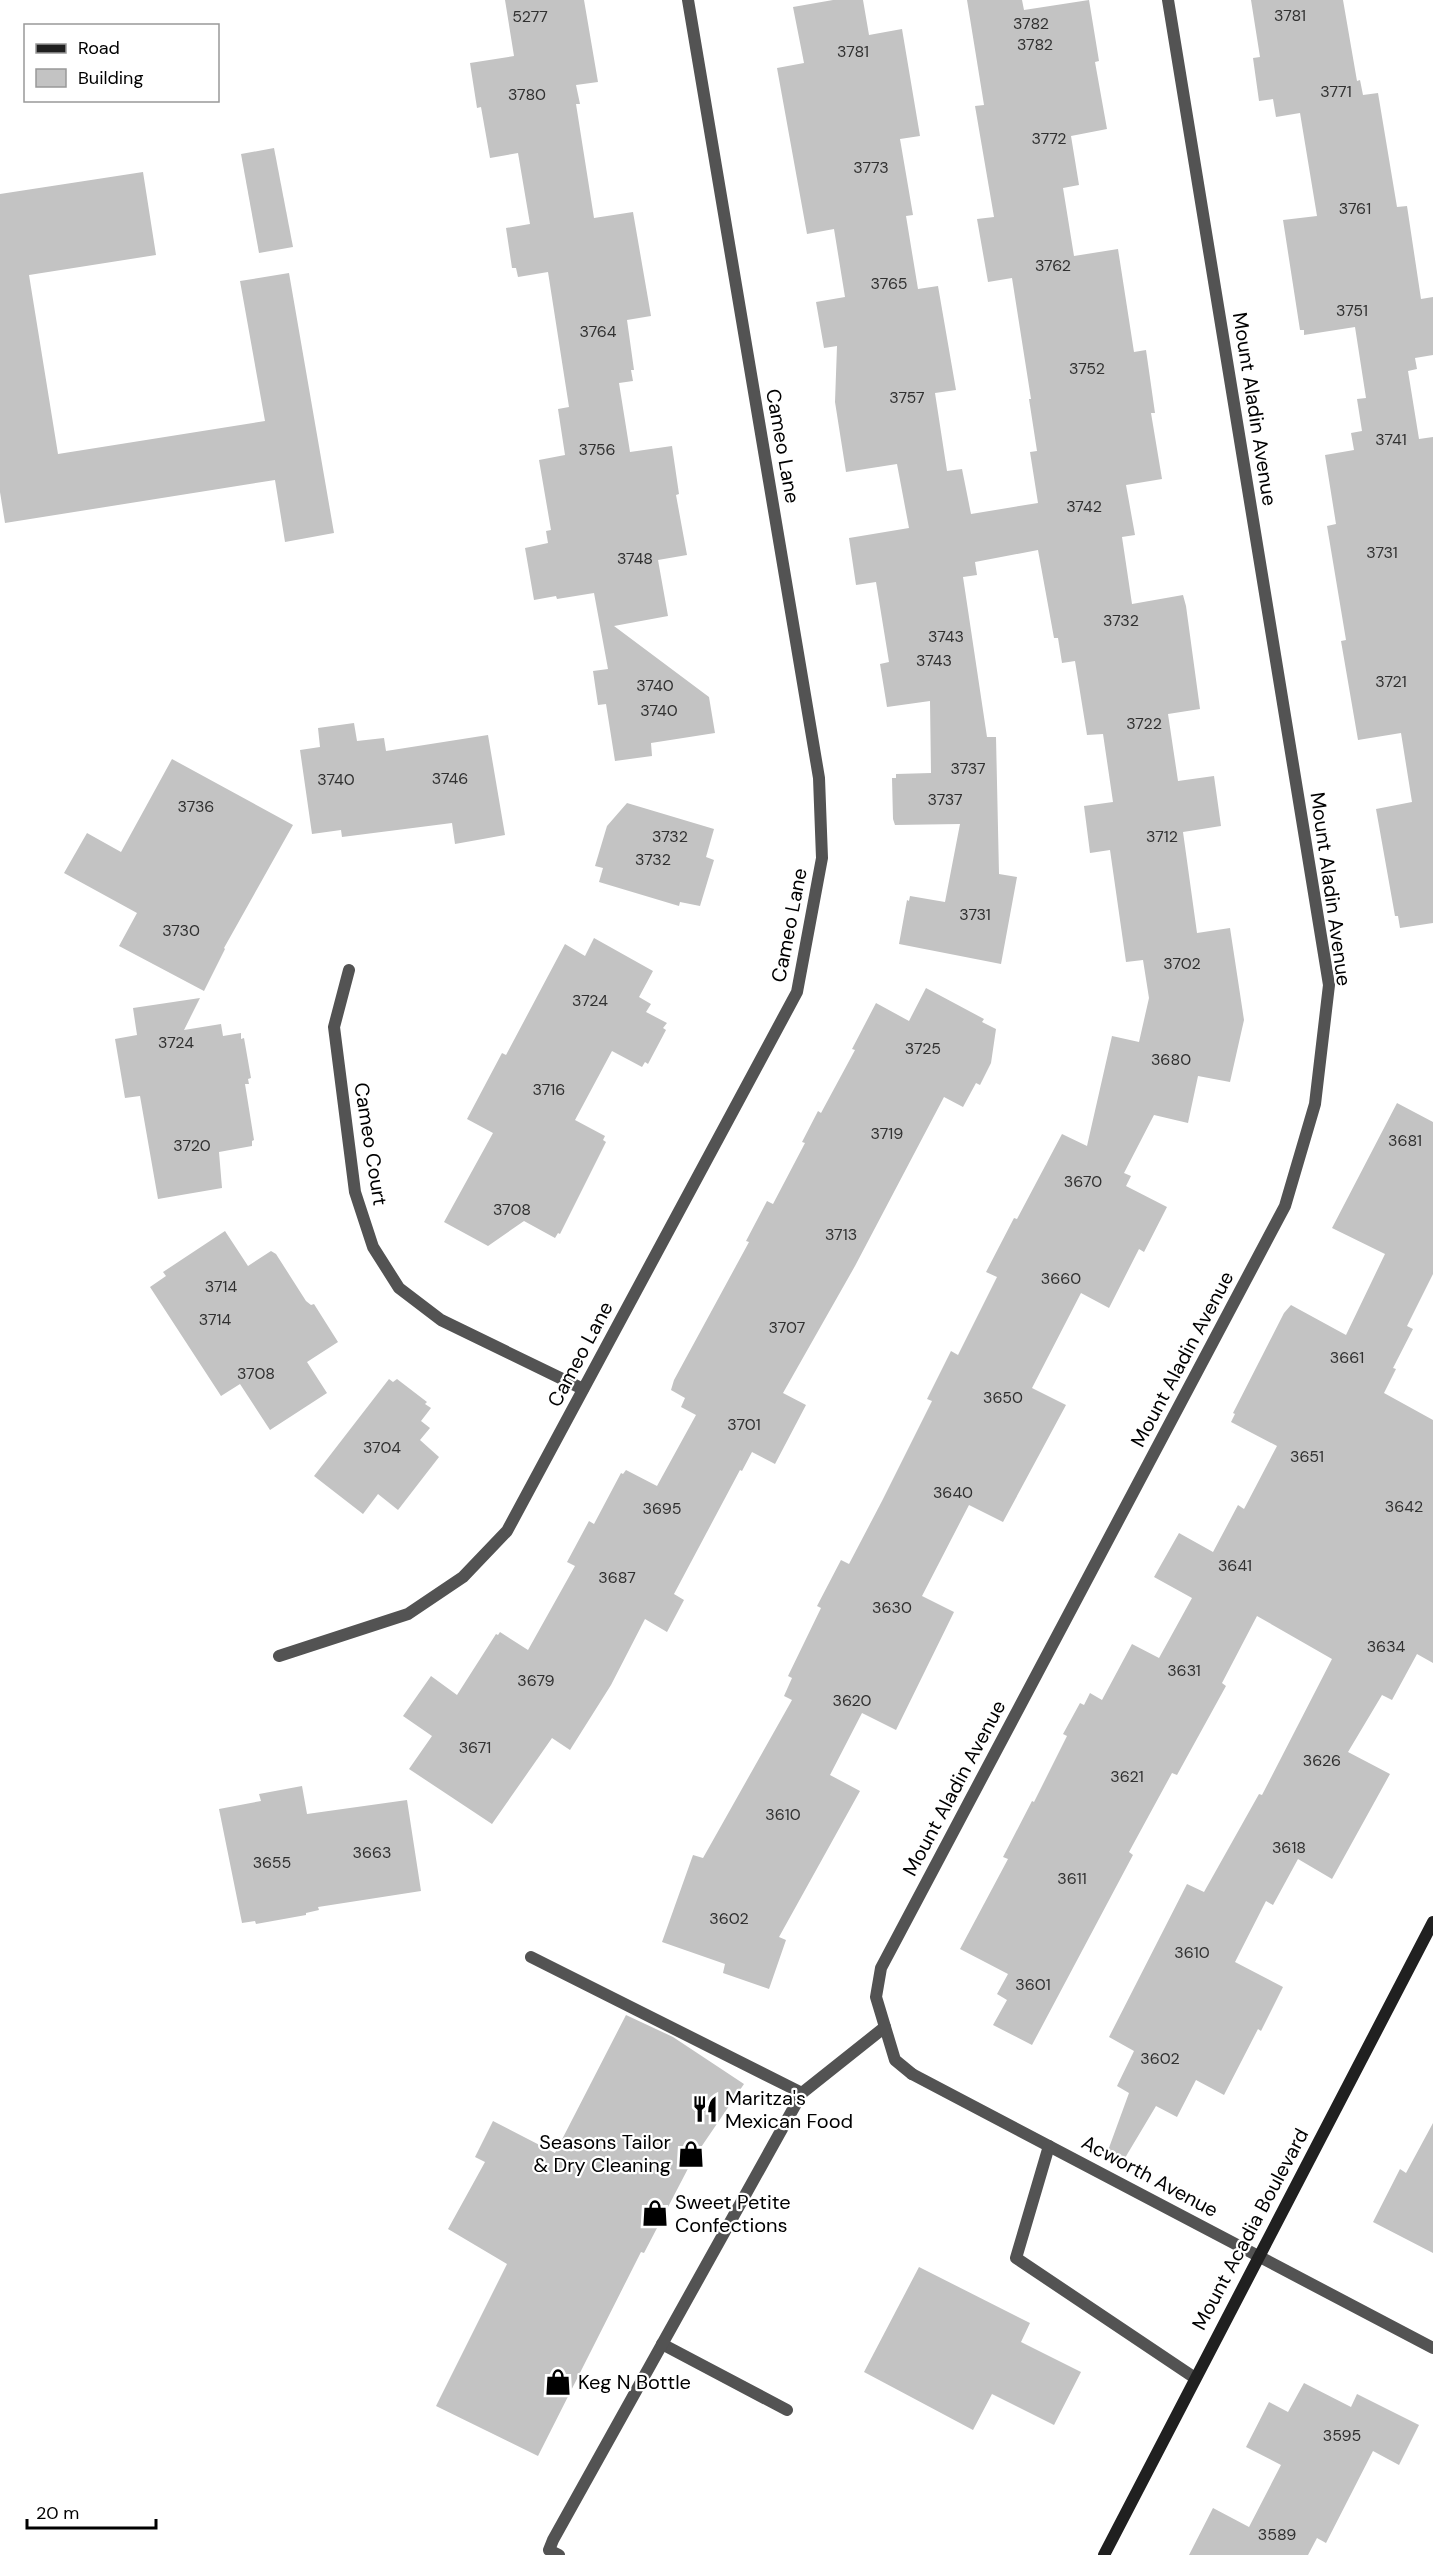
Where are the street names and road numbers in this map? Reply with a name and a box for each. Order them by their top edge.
street label: Mount Aladin Avenue [1227,310,1283,508]
street label: Cameo Lane [760,387,806,505]
street label: Mount Aladin Avenue [1305,790,1357,988]
street label: Cameo Lane [765,866,813,984]
street label: Cameo Court [348,1080,394,1208]
street label: Mount Aladin Avenue [1125,1267,1239,1451]
street label: Cameo Lane [541,1297,619,1411]
street label: Mount Aladin Avenue [897,1696,1011,1880]
street label: Mount Acadia Boulevard [1186,2124,1314,2334]
street label: Acworth Avenue [1077,2129,1223,2223]

